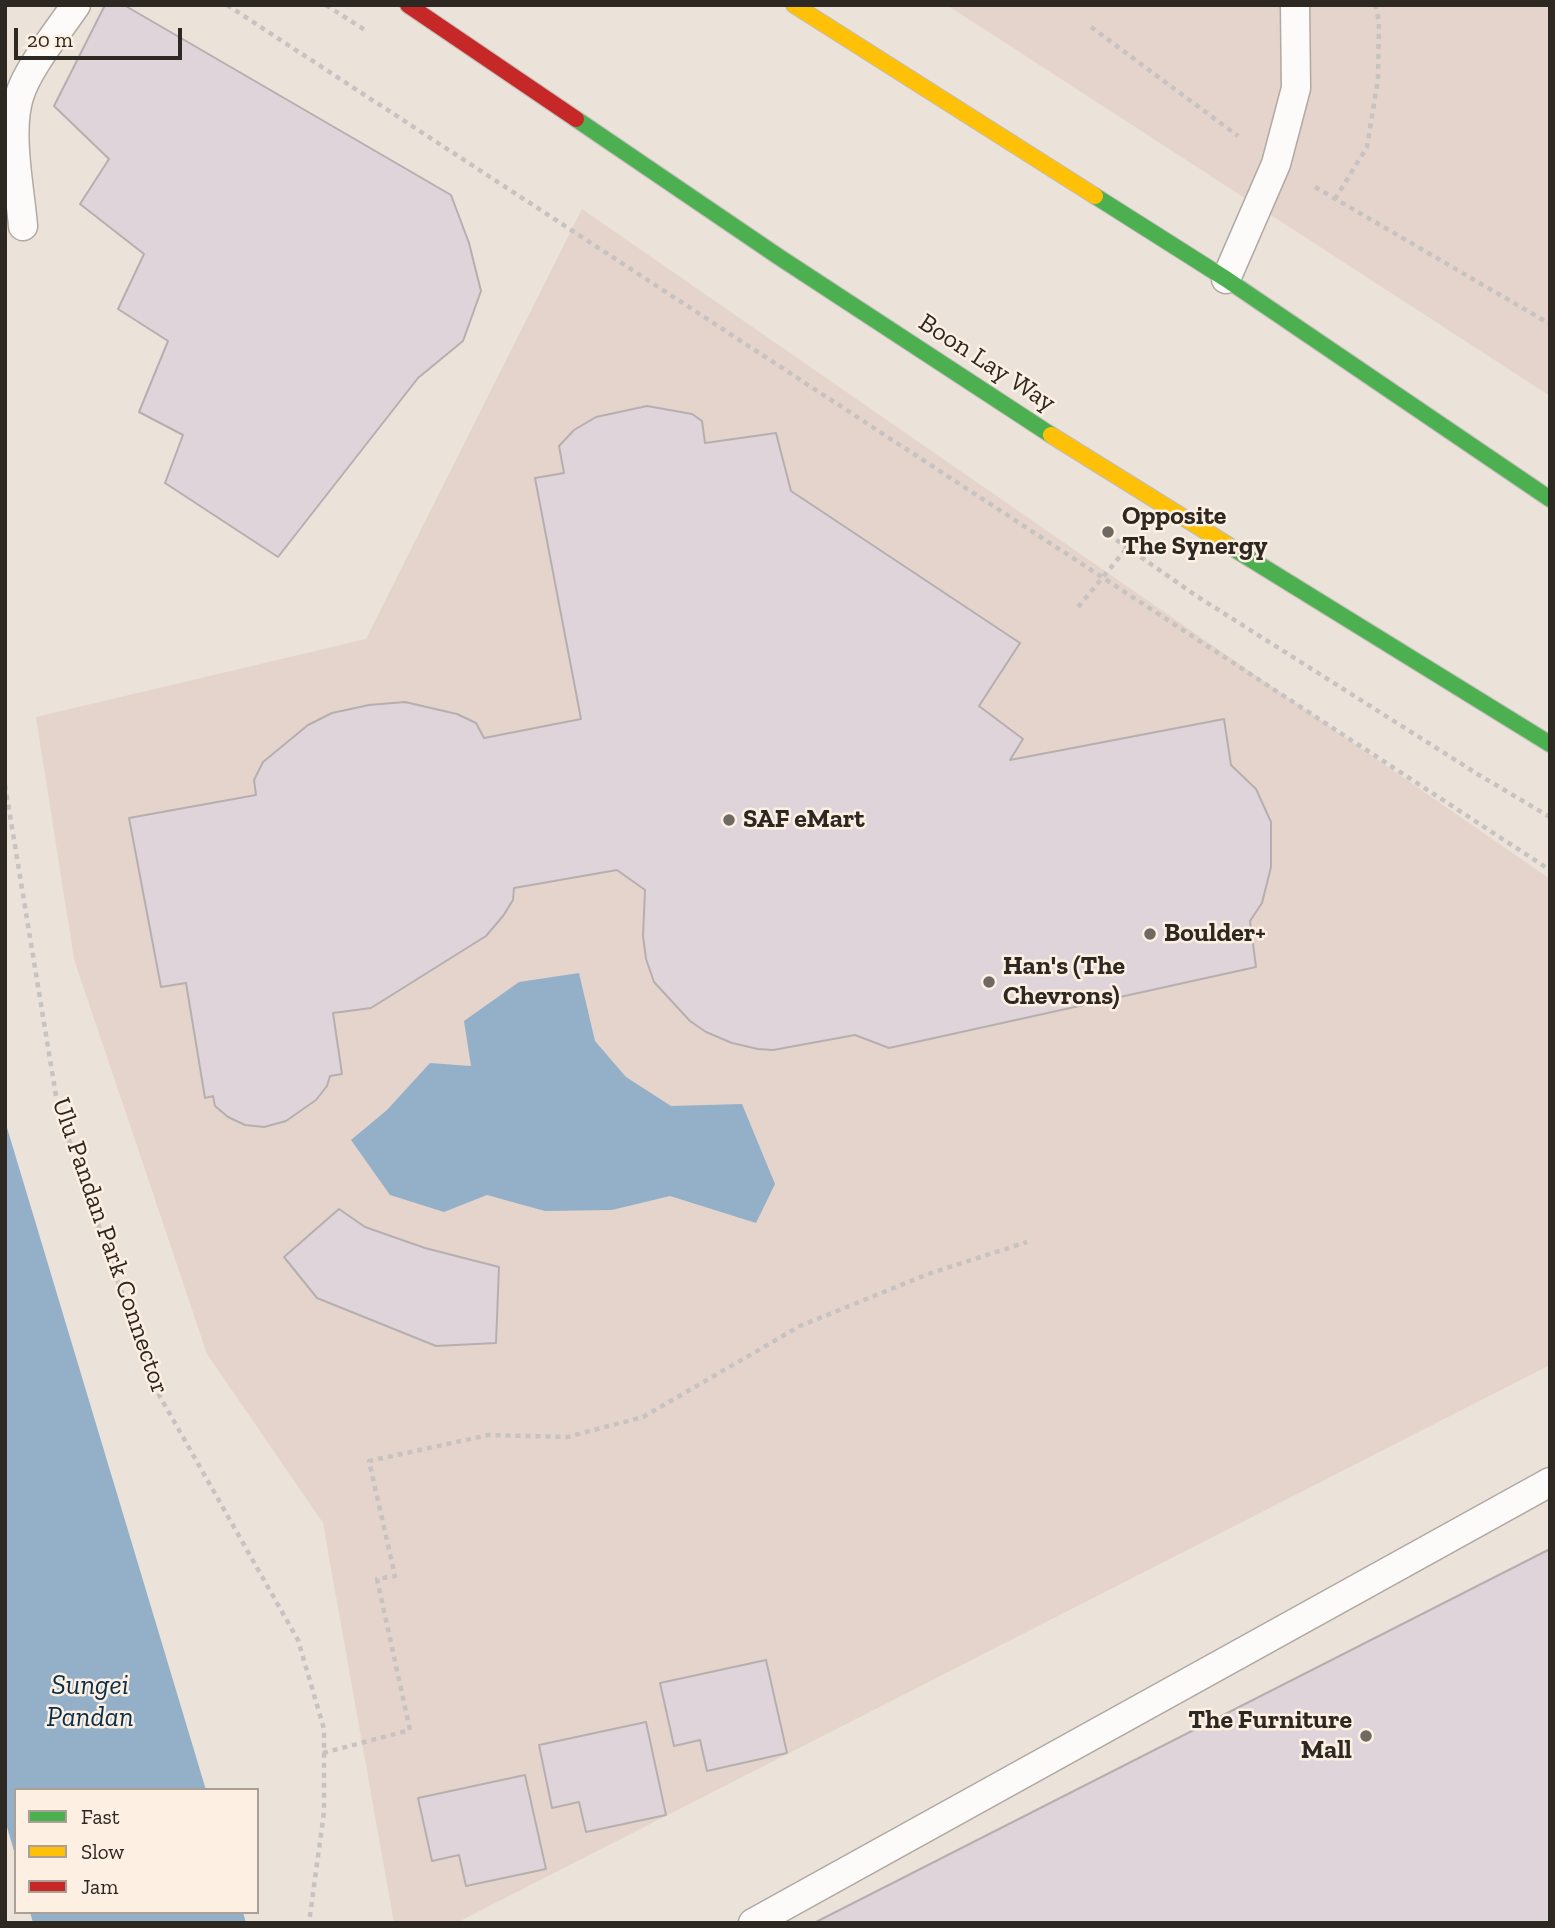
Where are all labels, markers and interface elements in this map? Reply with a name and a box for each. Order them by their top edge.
scale bar [18,14,186,58]
text: 20 m [27,27,73,52]
street label: Boon Lay Way [913,307,1061,419]
place label: Opposite The Synergy [1122,501,1268,562]
marker: Opposite The Synergy [1100,524,1116,540]
place label: SAF eMart [743,804,865,836]
marker: SAF eMart [721,812,737,828]
place label: Boulder+ [1164,918,1266,950]
marker: Boulder+ [1142,926,1158,942]
place label: Han's (The Chevrons) [1003,951,1125,1012]
marker: Han's (The Chevrons) [981,974,997,990]
street label: Ulu Pandan Park Connector [45,1094,175,1398]
water label: Sungei Pandan [46,1669,134,1735]
place label: The Furniture Mall [1188,1705,1352,1766]
marker: The Furniture Mall [1358,1728,1374,1744]
legend [14,1788,259,1914]
text: Fast [81,1804,120,1829]
text: Slow [81,1839,124,1864]
text: Jam [81,1874,118,1899]

